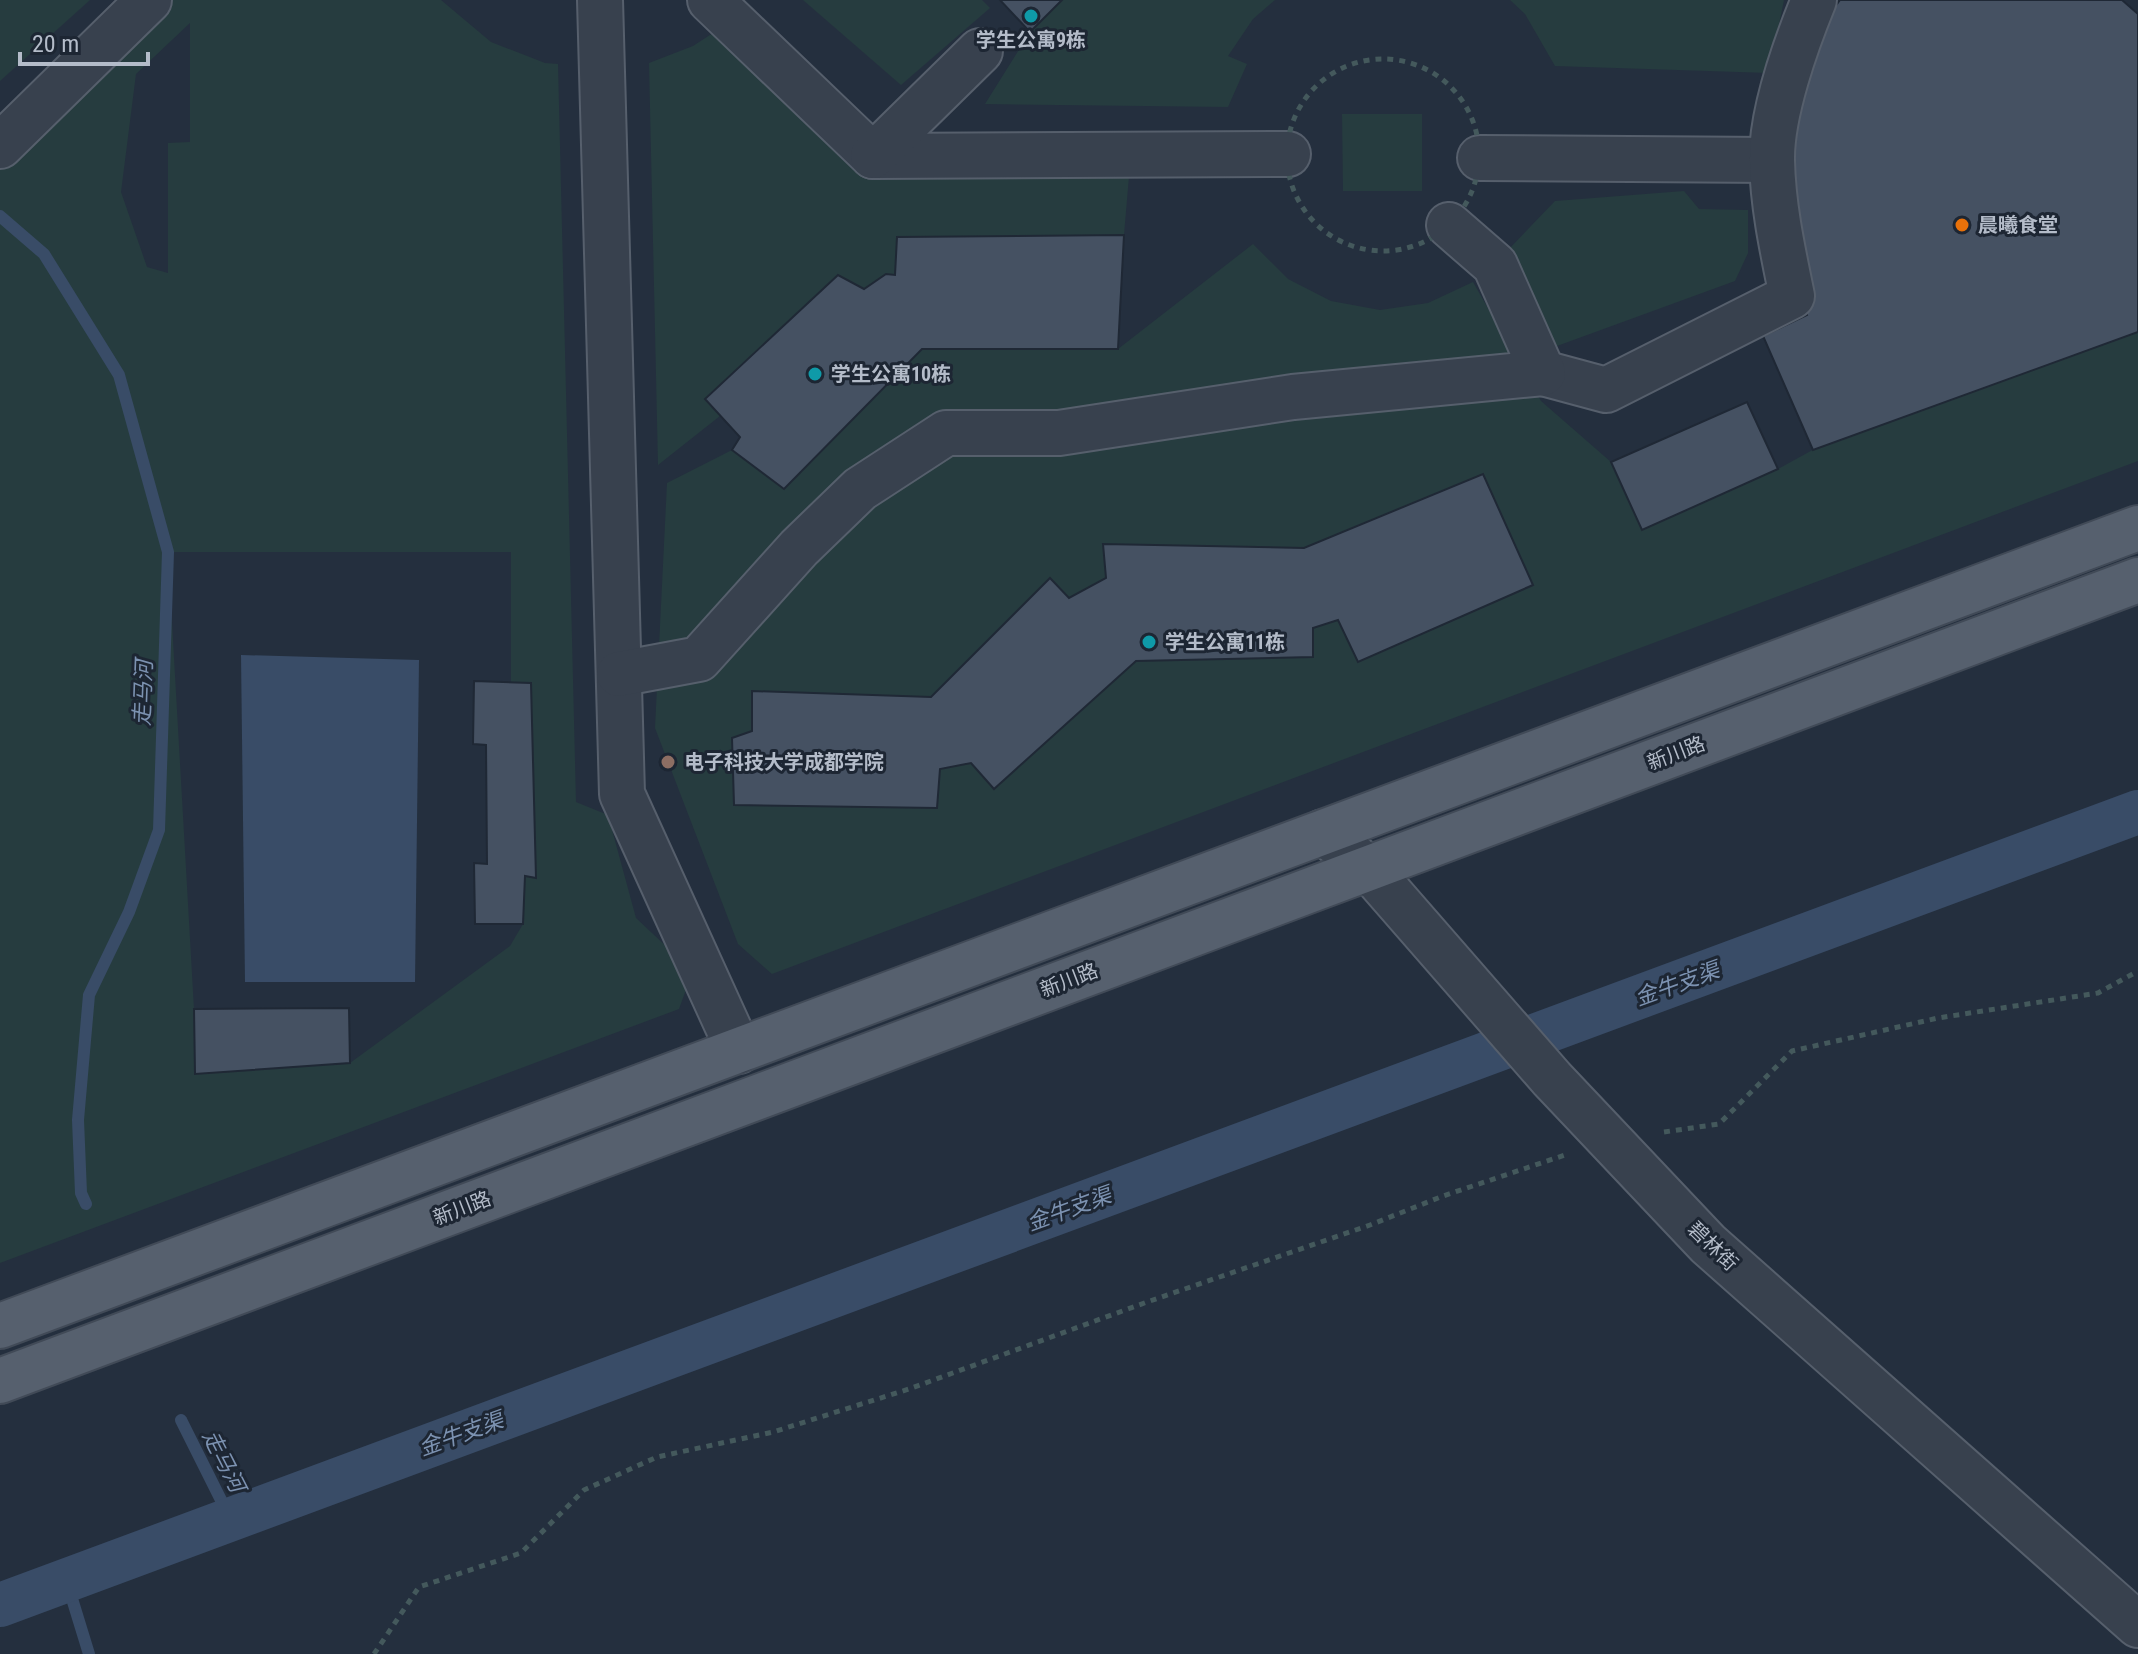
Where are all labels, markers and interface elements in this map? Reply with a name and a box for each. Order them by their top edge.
marker: 学生公寓9栋 [1022,7,1040,25]
scale bar [20,16,148,66]
place label: 学生公寓9栋 [976,28,1086,52]
text: 20 m [32,30,79,58]
place label: 晨曦食堂 [1978,213,2058,237]
marker: 晨曦食堂 [1953,216,1971,234]
place label: 学生公寓10栋 [831,362,951,386]
marker: 学生公寓10栋 [806,365,824,383]
place label: 学生公寓11栋 [1165,630,1285,654]
marker: 学生公寓11栋 [1140,633,1158,651]
water label: 走马河 [129,656,157,726]
street label: 新川路 [1644,731,1708,775]
place label: 电子科技大学成都学院 [684,750,884,774]
marker: 电子科技大学成都学院 [659,753,677,771]
water label: 金牛支渠 [1631,956,1725,1011]
street label: 新川路 [1037,958,1101,1002]
water label: 金牛支渠 [1023,1181,1117,1236]
street label: 新川路 [430,1186,494,1230]
street label: 碧林街 [1683,1217,1743,1275]
water label: 金牛支渠 [415,1406,509,1461]
water label: 走马河 [198,1426,252,1500]

